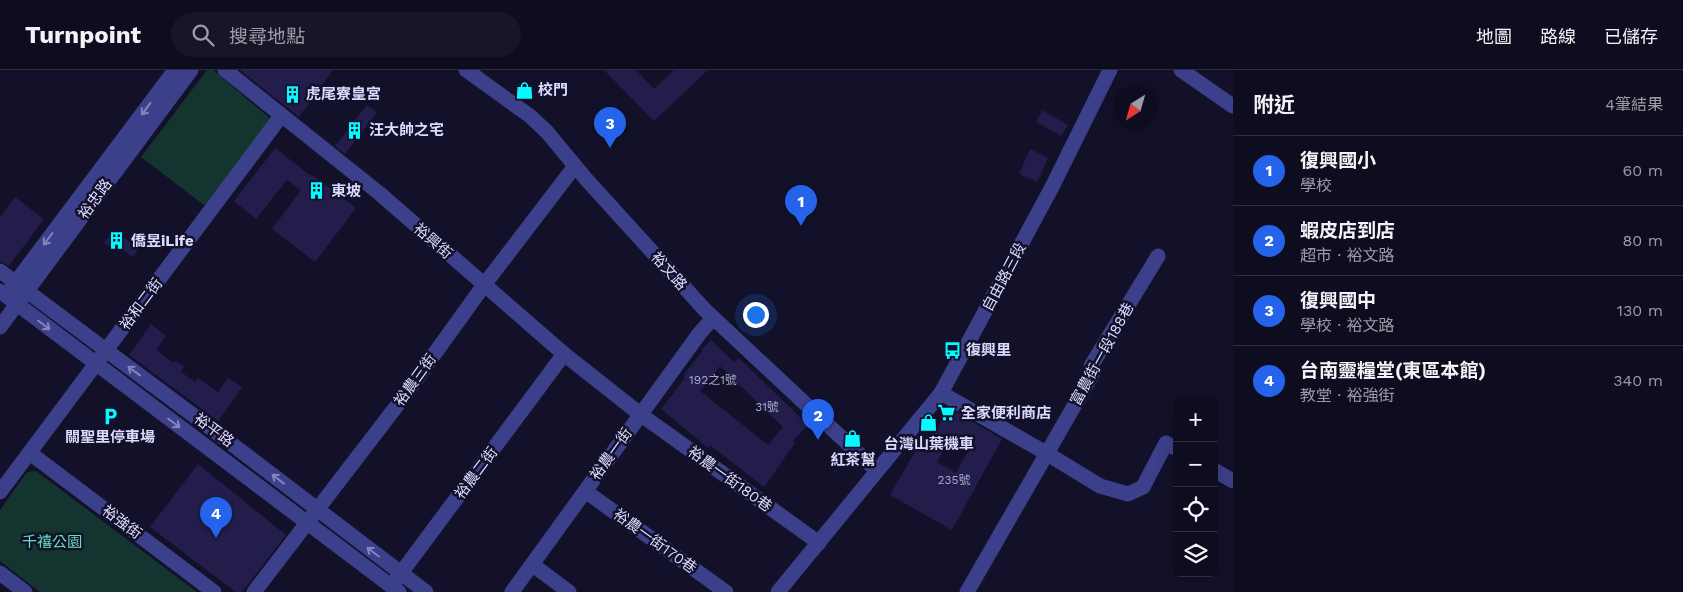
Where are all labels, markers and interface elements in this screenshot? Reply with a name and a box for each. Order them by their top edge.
search box [171,12,521,57]
text: Turnpoint [25,21,141,49]
icon: search [189,21,217,49]
text: 搜尋地點 [229,25,305,48]
text: 地圖 [1476,26,1512,47]
text: 路線 [1540,26,1576,47]
text: 已儲存 [1604,26,1658,47]
shop icon: 校門 [514,80,534,100]
place label: 校門 [538,81,568,99]
building icon: 虎尾寮皇宮 [282,84,302,104]
place label: 虎尾寮皇宮 [306,85,381,103]
north arrow [1113,85,1158,130]
text: 附近 [1253,92,1295,117]
text: 4筆結果 [1605,95,1663,114]
one-way arrow [140,102,151,115]
pin: 3 [594,107,626,148]
building icon: 汪大帥之宅 [345,120,365,140]
place label: 汪大帥之宅 [369,121,444,139]
text: 復興國小 [1300,149,1376,172]
text: 1 [1266,161,1272,180]
text: 60 m [1623,161,1663,180]
street label: 裕忠路 [74,176,116,222]
text: 學校 [1300,176,1332,195]
building icon: 東坡 [307,181,327,201]
place label: 東坡 [331,182,361,200]
pin: 1 [785,185,817,226]
street label: 裕興街 [410,219,456,263]
text: 蝦皮店到店 [1300,219,1395,242]
building icon: 僑昱iLife [107,231,127,251]
text: 2 [1264,231,1274,250]
text: 80 m [1622,231,1663,250]
one-way arrow [43,232,54,245]
place label: 僑昱iLife [131,232,194,250]
street label: 自由路三段 [978,240,1030,314]
text: 超市 · 裕文路 [1300,246,1395,265]
street label: 裕文路 [647,248,691,294]
street label: 裕和二街 [116,275,166,333]
text: 復興國中 [1300,289,1376,312]
street label: 富農街一段188巷 [1066,300,1138,408]
text: 3 [1264,301,1274,320]
text: 130 m [1617,301,1663,320]
your location [743,302,769,328]
text: 學校 · 裕文路 [1300,316,1395,335]
one-way arrow [37,320,51,330]
bus stop icon: 復興里 [942,340,962,360]
place label: 復興里 [966,341,1011,359]
street label: 裕農三街 [390,350,440,410]
text: 台南靈糧堂(東區本館) [1300,359,1486,382]
one-way arrow [128,366,141,377]
text: 4 [1264,371,1274,390]
text: 340 m [1613,371,1663,390]
house number: 192之1號 [689,373,737,387]
text: 教堂 · 裕強街 [1300,386,1395,405]
map controls [1173,397,1218,577]
button: + [1173,397,1218,442]
pin: 2 [802,399,834,440]
house number: 31號 [755,400,779,414]
supermarket icon: 全家便利商店 [937,403,957,423]
place label: 全家便利商店 [961,404,1051,422]
parking icon: 關聖里停車場 [100,406,120,426]
street label: 裕平路 [191,409,237,451]
shop icon: 台灣山葉機車 [919,413,939,433]
one-way arrow [167,418,181,428]
street label: 裕農一街 [586,424,636,484]
place label: 關聖里停車場 [65,428,155,446]
shop icon: 紅茶幫 [843,429,863,449]
place label: 台灣山葉機車 [884,435,974,453]
street label: 裕農一街180巷 [684,442,776,516]
button: − [1173,442,1218,487]
street label: 裕農二街 [451,444,501,502]
place label: 紅茶幫 [830,451,876,469]
house number: 235號 [938,473,970,487]
one-way arrow [271,474,285,484]
button: locate [1173,487,1218,532]
pin: 4 [200,497,232,538]
street label: 裕強街 [99,501,145,543]
street label: 裕農一街170巷 [610,505,700,577]
button: layers [1173,532,1218,577]
park label: 千禧公園 [22,533,82,551]
one-way arrow [367,546,380,557]

